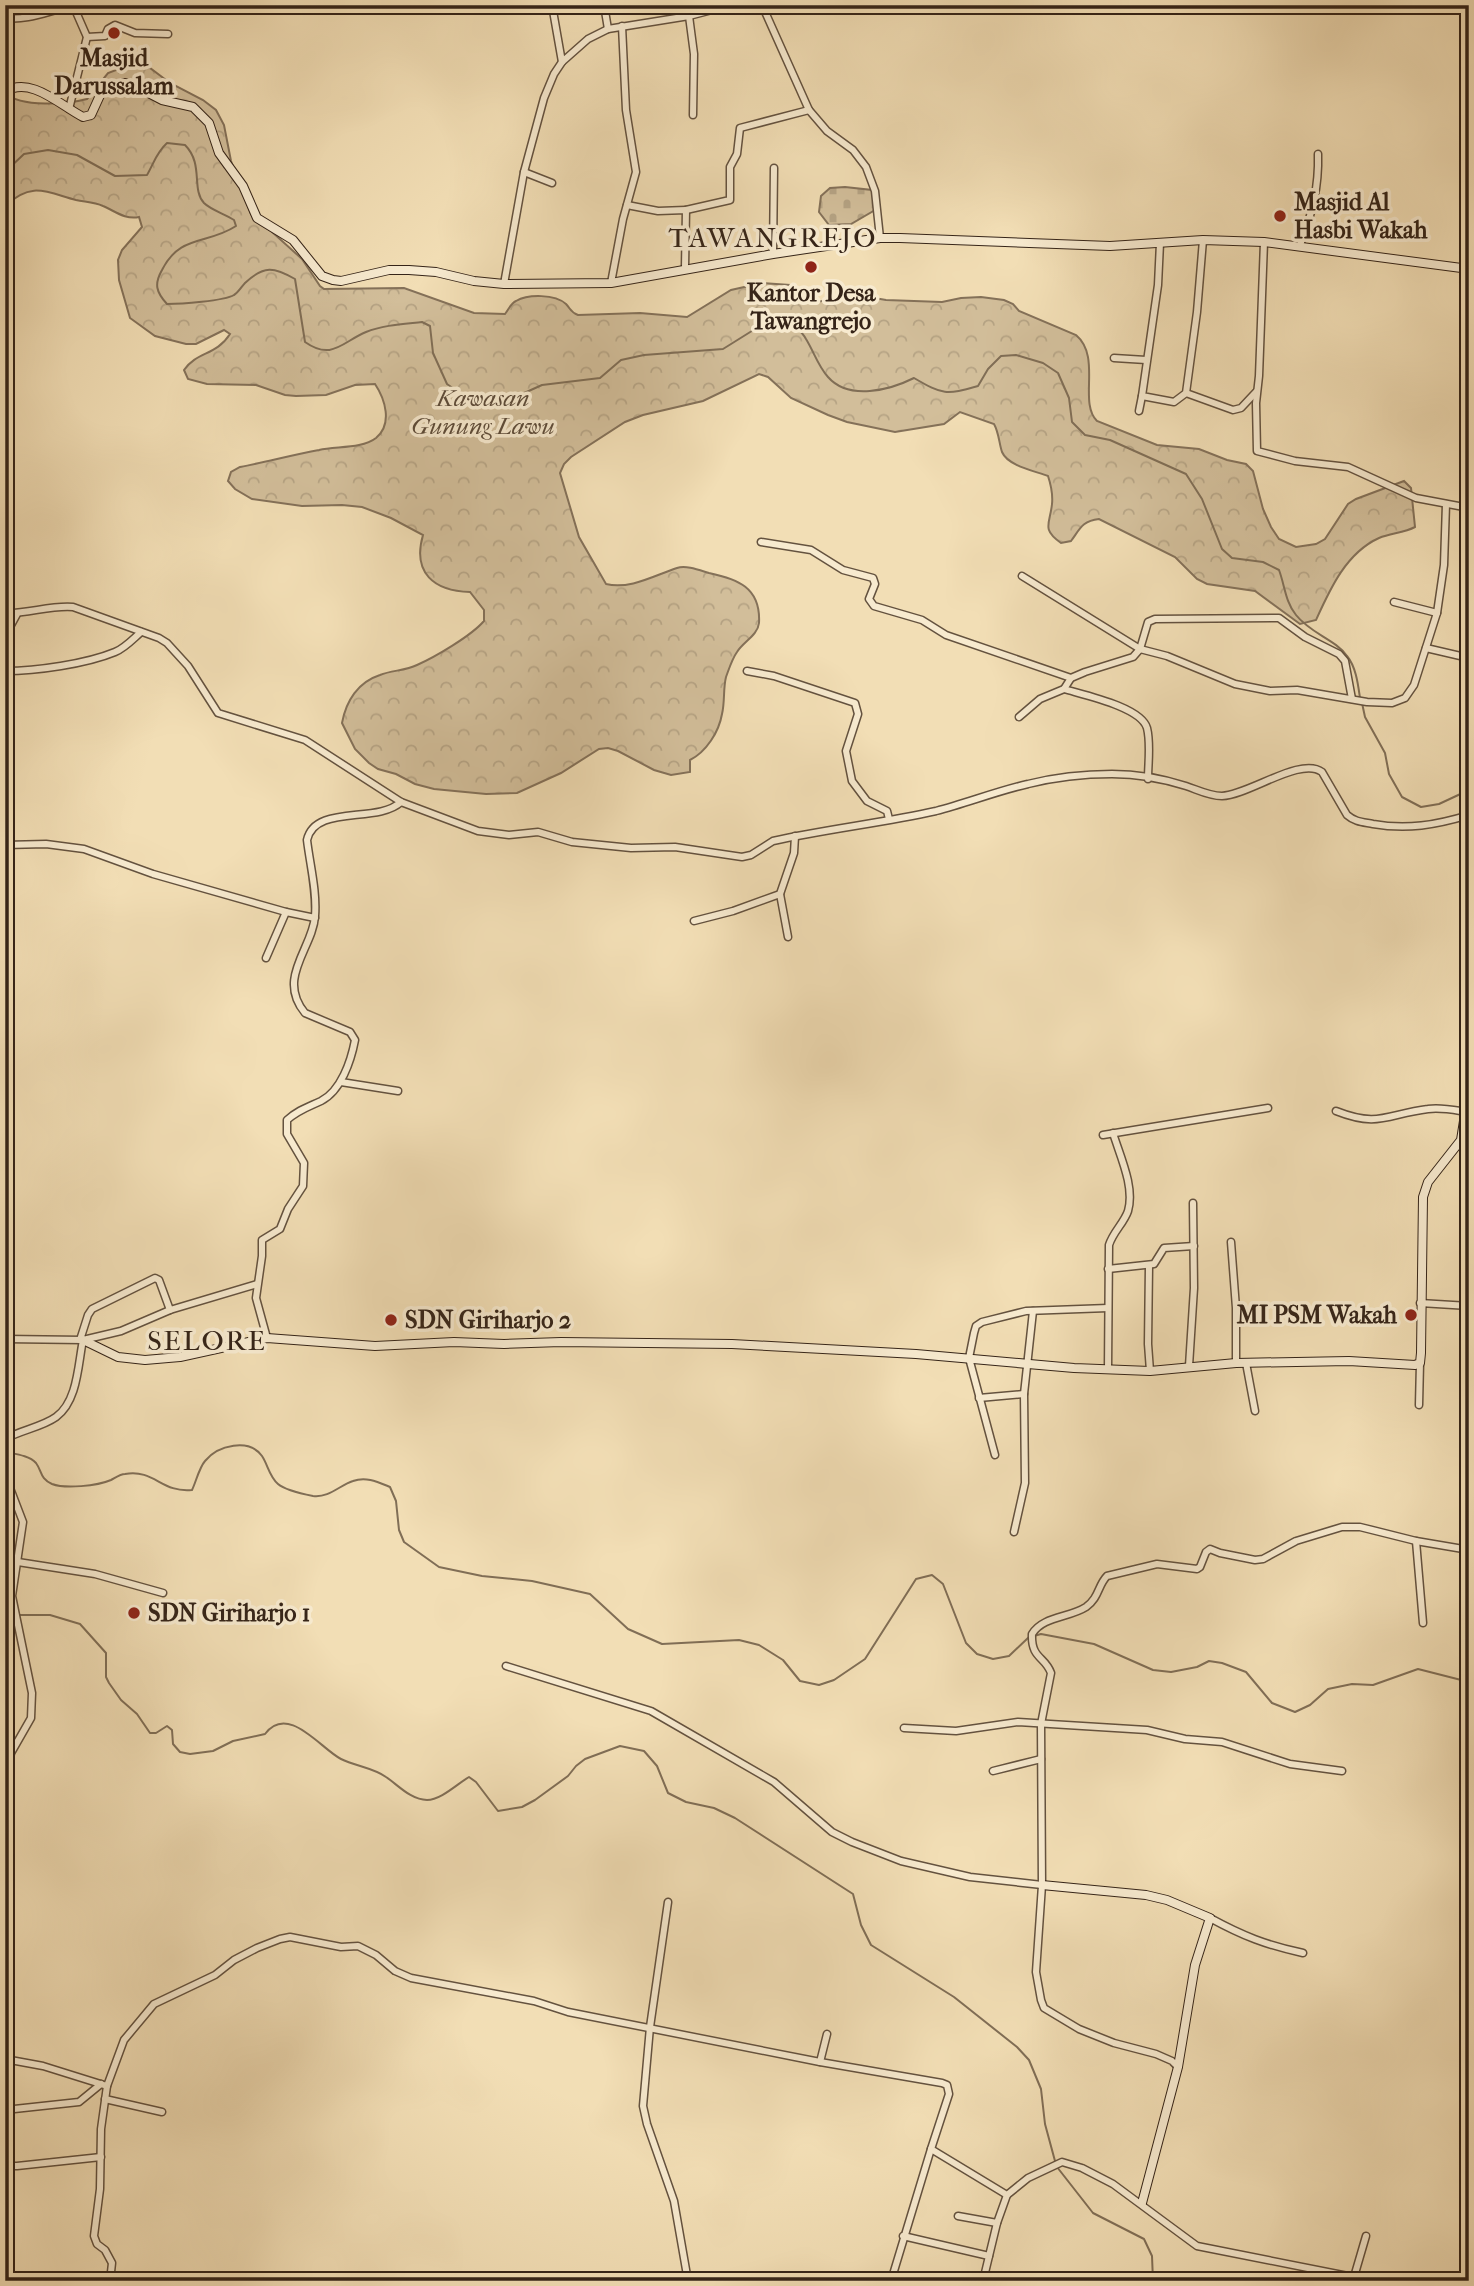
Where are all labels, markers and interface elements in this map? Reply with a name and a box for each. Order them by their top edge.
marker: Masjid Darussalam [106,25,122,41]
place label: Masjid Darussalam [54,44,175,100]
place label: Masjid Al Hasbi Wakah [1294,188,1428,244]
marker: Masjid Al Hasbi Wakah [1272,208,1288,224]
district label: TAWANGREJO [669,221,877,254]
marker: Kantor Desa Tawangrejo [803,259,819,275]
place label: Kantor Desa Tawangrejo [747,279,876,335]
park label: Kawasan Gunung Lawu [411,384,555,440]
place label: MI PSM Wakah [1237,1301,1398,1329]
place label: SDN Giriharjo 2 [405,1306,571,1334]
marker: MI PSM Wakah [1403,1307,1419,1323]
marker: SDN Giriharjo 2 [383,1312,399,1328]
district label: SELORE [147,1324,267,1357]
place label: SDN Giriharjo 1 [148,1599,310,1627]
marker: SDN Giriharjo 1 [126,1605,142,1621]

